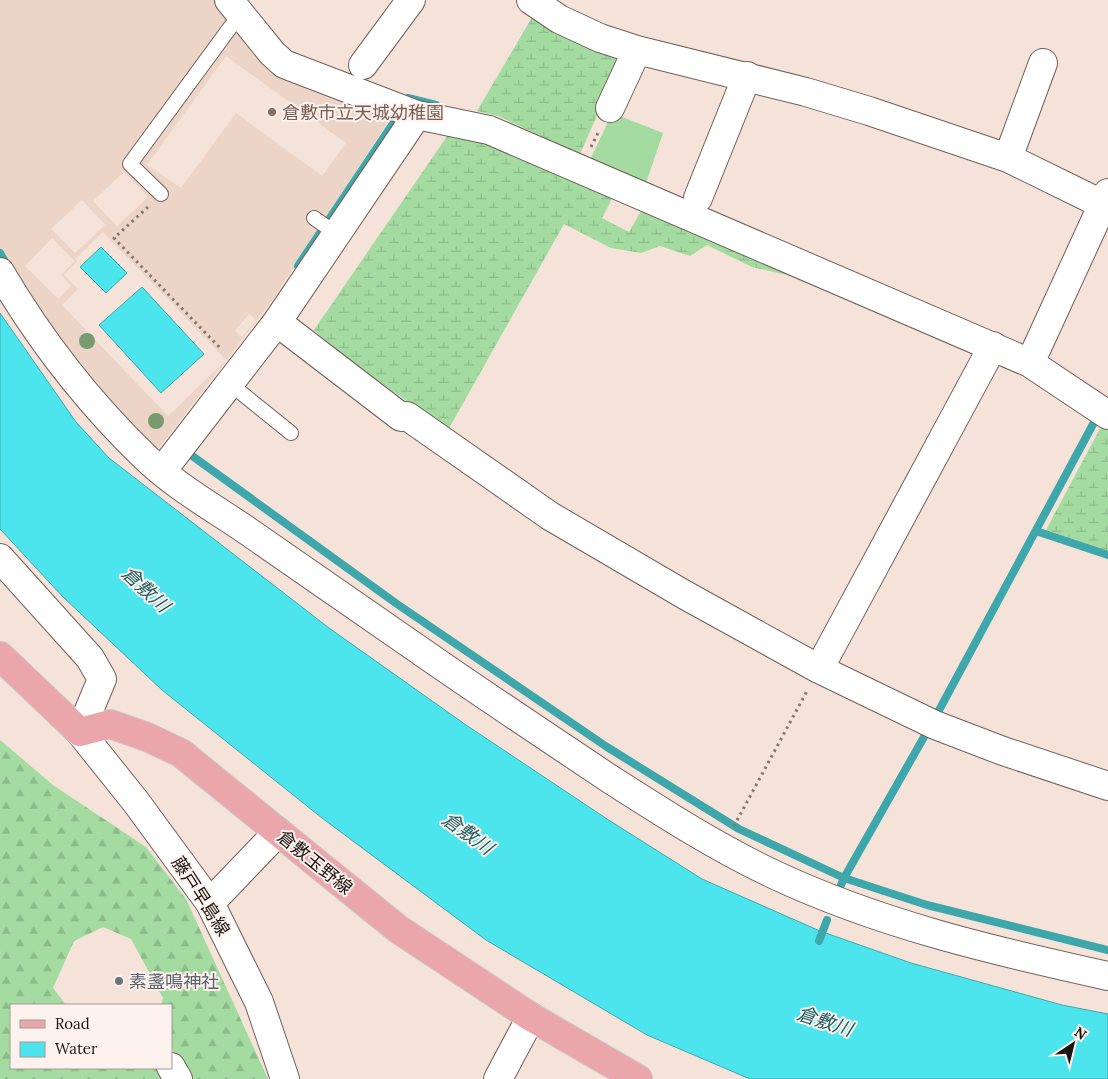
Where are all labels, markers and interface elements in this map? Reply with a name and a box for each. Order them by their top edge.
place label: 倉敷市立天城幼稚園 [282,101,444,124]
marker: 倉敷市立天城幼稚園 [266,106,278,118]
water label: 倉敷川 [117,561,176,619]
water label: 倉敷川 [438,807,500,861]
street label: 倉敷玉野線 [273,825,357,899]
street label: 藤戸早島線 [167,852,235,940]
place label: 素盞鳴神社 [129,970,219,993]
marker: 素盞鳴神社 [113,975,125,987]
water label: 倉敷川 [794,1001,858,1042]
legend [10,1004,172,1069]
text: Road [55,1014,90,1033]
north arrow [1048,1019,1098,1069]
text: N [1071,1023,1090,1044]
text: Water [55,1039,98,1058]

